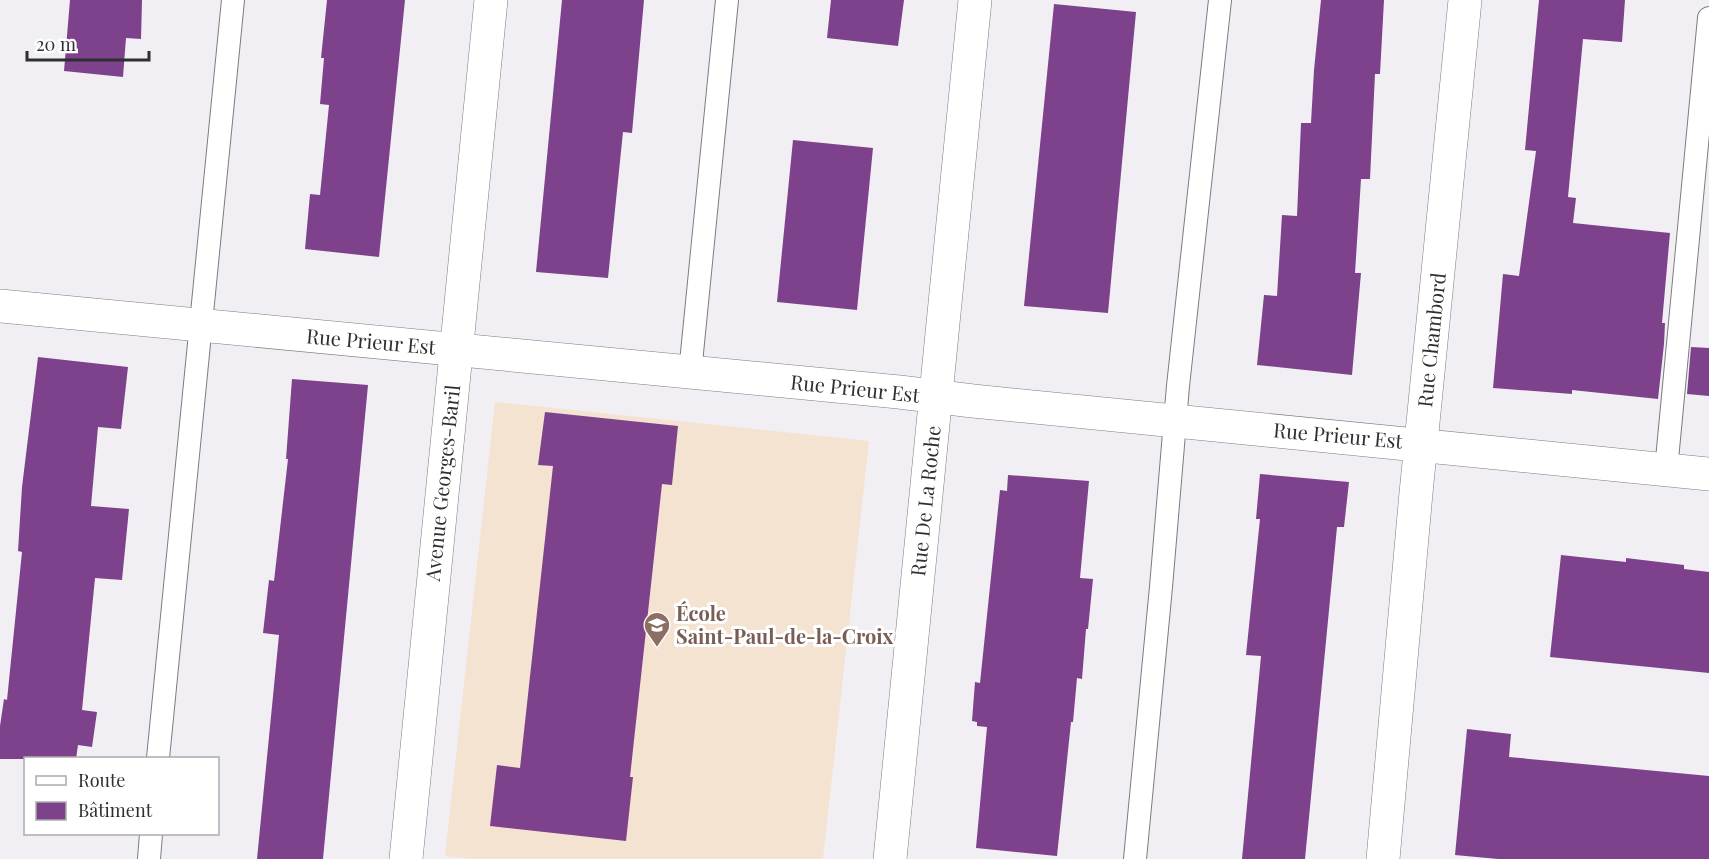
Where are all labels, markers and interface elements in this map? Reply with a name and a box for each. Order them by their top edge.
scale bar [27,24,148,62]
text: 20 m [36,32,76,56]
street label: Rue Chambord [1410,271,1451,409]
street label: Rue Prieur Est [305,321,438,360]
street label: Rue Prieur Est [789,367,922,408]
street label: Avenue Georges-Baril [418,383,465,583]
street label: Rue Prieur Est [1272,415,1405,454]
street label: Rue De La Roche [903,424,946,577]
place label: École Saint-Paul-de-la-Croix [676,599,894,649]
school or university icon: École Saint-Paul-de-la-Croix [642,610,672,648]
legend [24,757,219,835]
text: Route [78,768,125,792]
text: Bâtiment [78,798,153,822]

